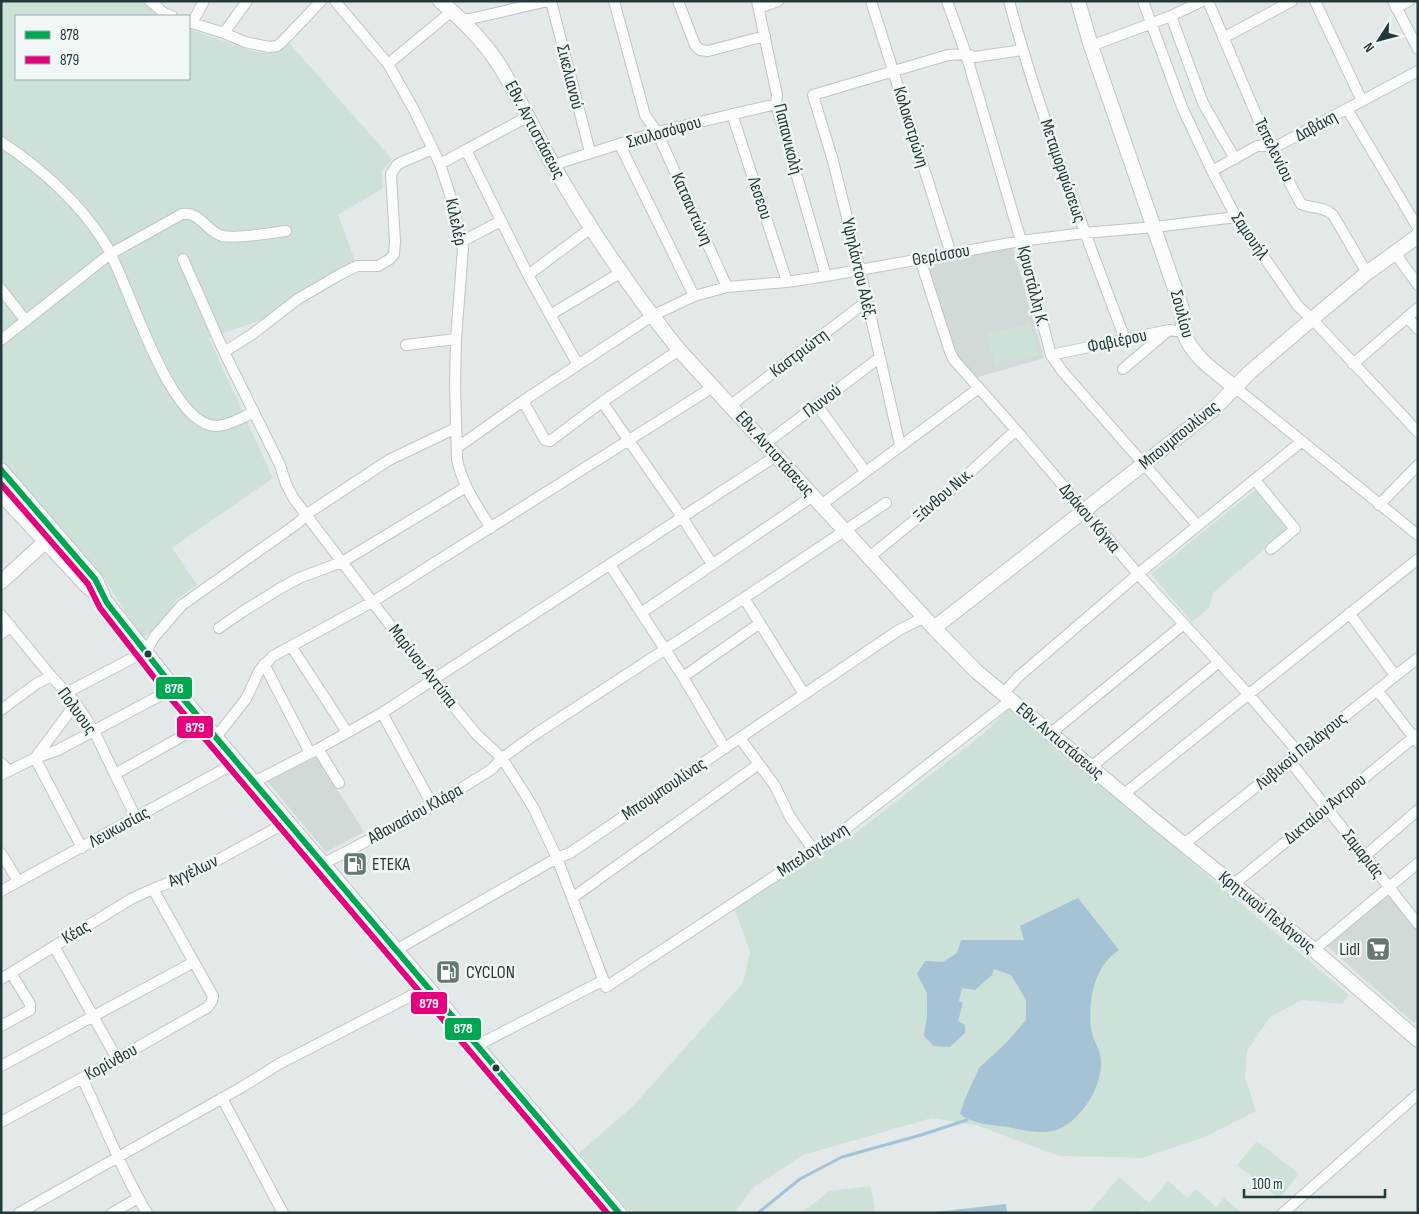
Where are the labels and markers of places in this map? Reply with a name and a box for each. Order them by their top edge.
unlabelled marker [143,649,153,659]
fuel station icon: ΕΤΕΚΑ [342,851,368,877]
place label: ΕΤΕΚΑ [372,854,410,875]
supermarket icon: Lidl [1365,936,1391,962]
place label: Lidl [1339,939,1360,960]
fuel station icon: CYCLON [435,959,461,985]
place label: CYCLON [466,962,515,983]
unlabelled marker [491,1063,501,1073]

